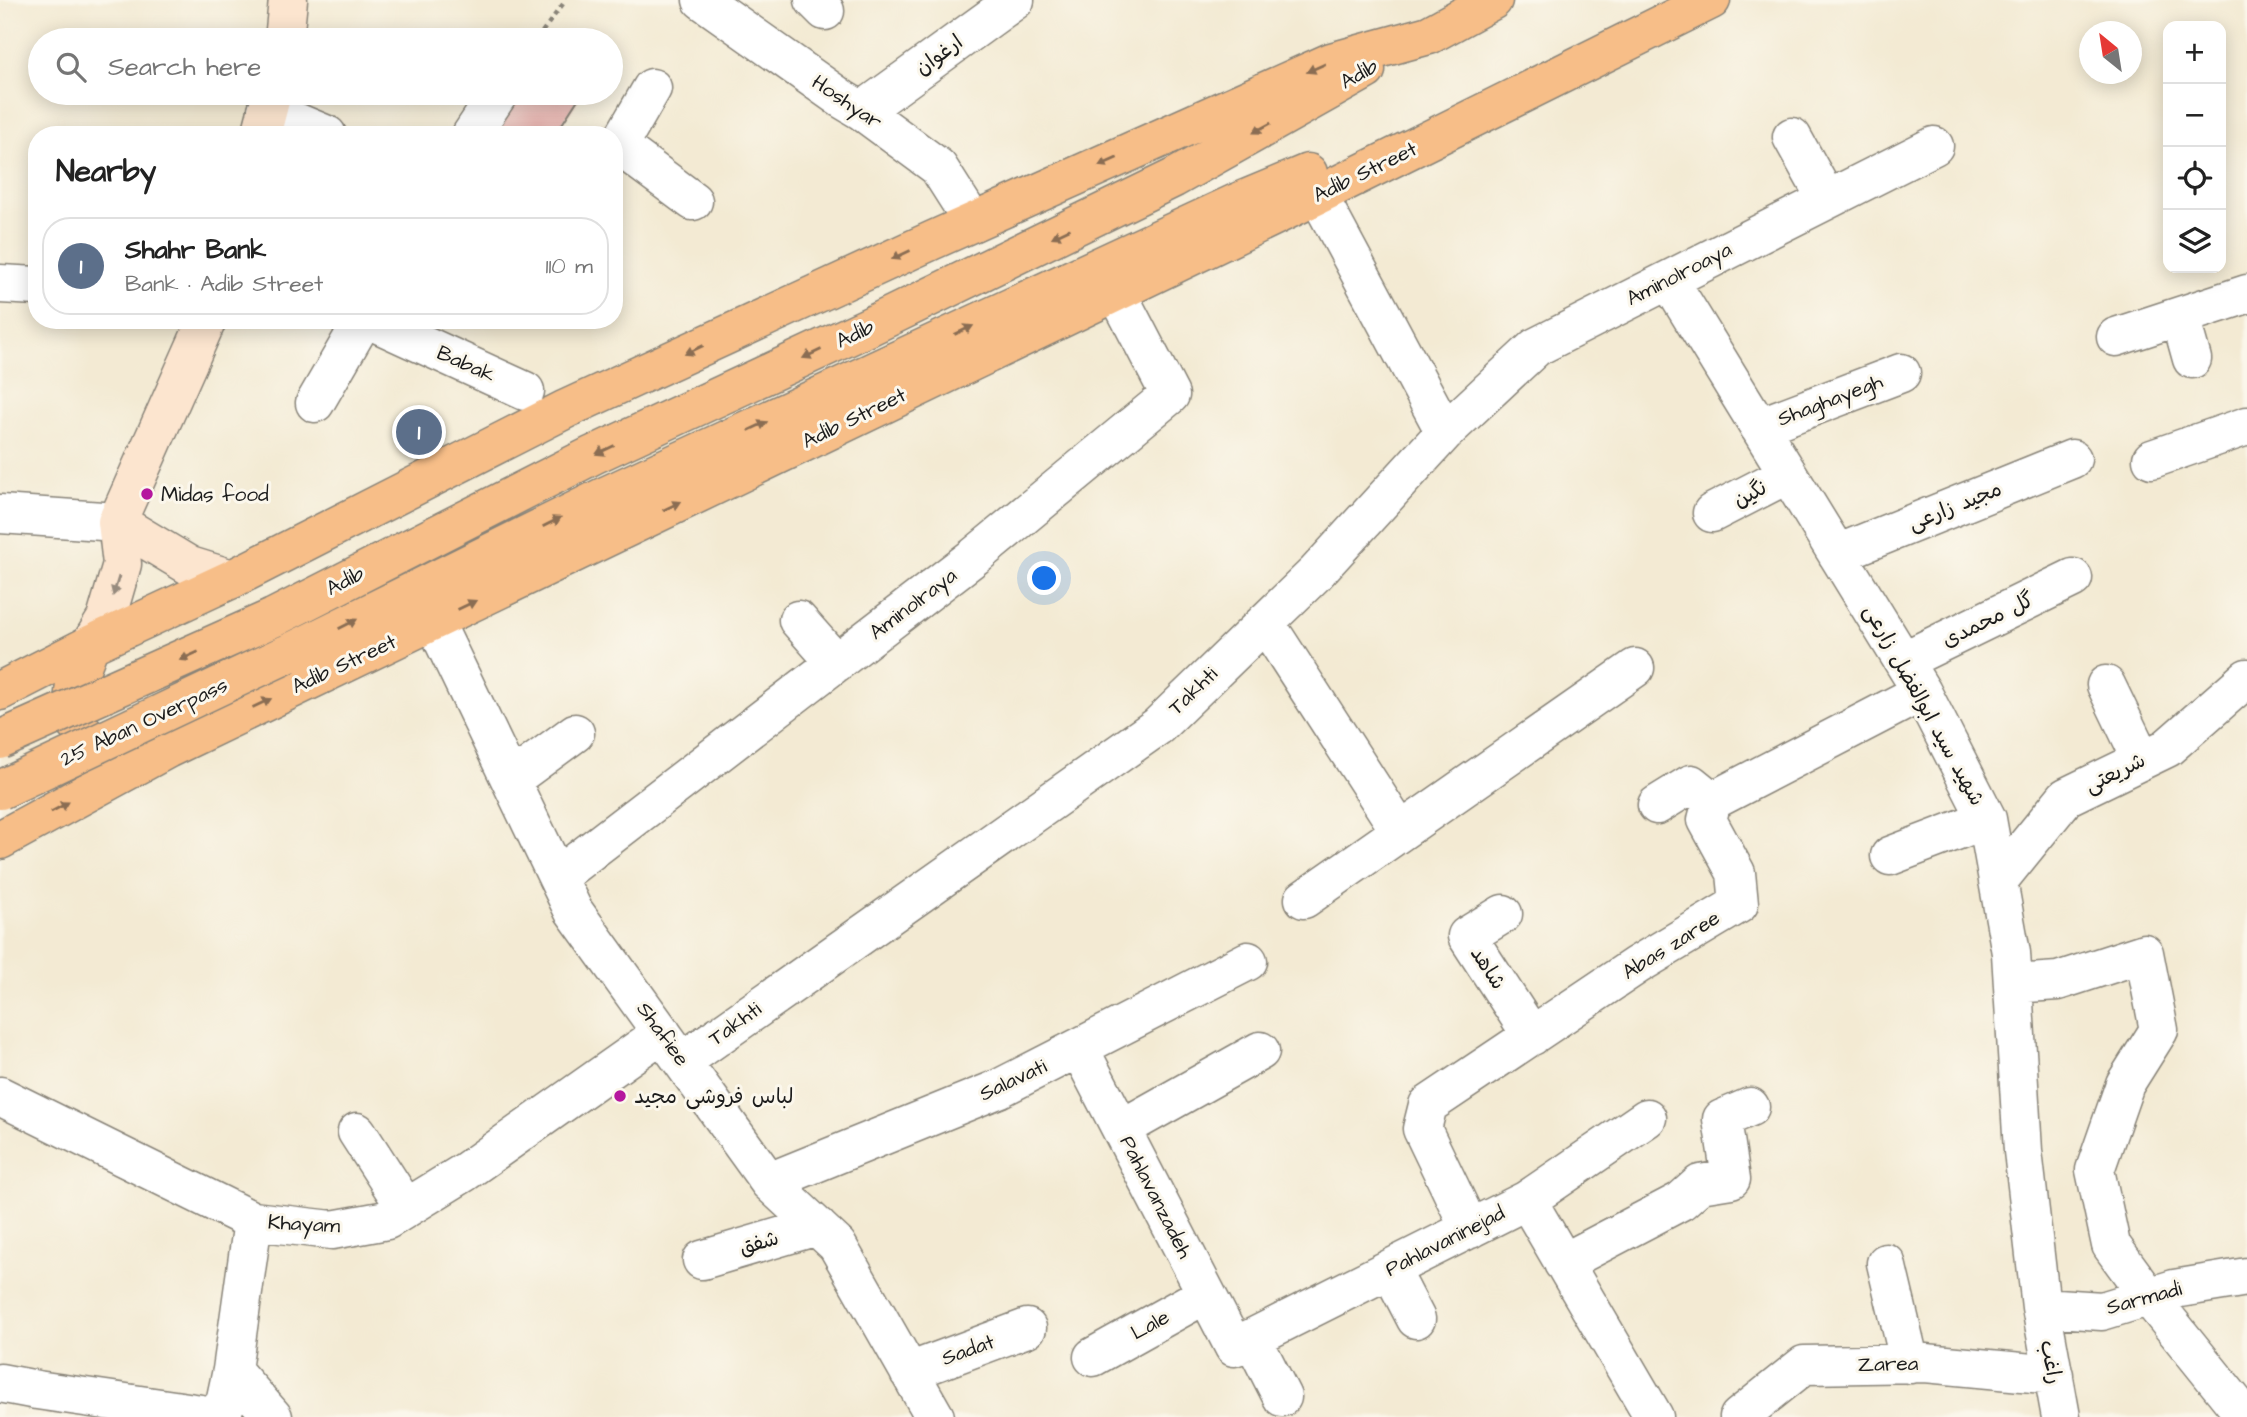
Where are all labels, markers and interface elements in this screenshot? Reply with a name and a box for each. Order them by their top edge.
north arrow [2079,21,2142,84]
map controls [2163,21,2226,273]
button: + [2163,21,2226,84]
search box [28,28,623,105]
street label: ارغوان [909,28,969,82]
icon: search [52,48,90,86]
text: Search here [108,49,261,85]
street label: Adib [1335,52,1383,96]
one-way arrow [1306,62,1326,74]
street label: Hoshyar [805,68,888,138]
button: − [2163,84,2226,147]
one-way arrow [1253,122,1272,134]
street label: Adib Street [1308,134,1422,210]
button: locate [2163,147,2226,210]
text: Nearby [56,151,156,193]
one-way arrow [1098,157,1119,168]
button: layers [2163,210,2226,273]
one-way arrow [1051,228,1071,239]
text: Shahr Bank [125,232,266,268]
street label: Aminolroaya [1621,235,1738,315]
one-way arrow [891,249,911,261]
text: 1 [80,250,82,282]
text: 110 m [545,250,593,282]
text: Bank · Adib Street [125,268,323,300]
street label: Adib [831,312,879,355]
one-way arrow [954,324,974,336]
street label: Babak [432,338,500,390]
one-way arrow [684,344,704,356]
one-way arrow [802,348,822,360]
street label: Shaghayegh [1773,366,1888,435]
street label: Adib Street [797,380,911,456]
pin: 1 [396,406,442,458]
one-way arrow [748,420,768,432]
one-way arrow [595,444,615,456]
street label: نگین [1728,473,1772,515]
street label: مجید زارعی [1904,474,2006,538]
place label: Midas food [161,480,269,509]
marker: Midas food [139,486,155,502]
one-way arrow [662,501,682,512]
one-way arrow [542,517,562,528]
street label: Adib [321,559,369,603]
street label: Aminolraya [863,561,964,648]
your location [1027,561,1061,595]
one-way arrow [110,576,120,597]
street label: گل محمدی [1937,585,2039,655]
street label: شهید سید ابوالفضل زارعی [1856,599,1992,811]
one-way arrow [457,600,477,611]
one-way arrow [338,618,359,630]
street label: Adib Street [287,627,402,701]
one-way arrow [178,651,199,662]
street label: Takhti [1162,660,1224,722]
street label: 25 Aban Overpass [56,671,233,774]
one-way arrow [252,698,272,709]
street label: شریعتی [2080,746,2150,800]
one-way arrow [50,801,70,813]
street label: Abas zaree [1617,903,1725,987]
street label: شاهد [1463,941,1513,995]
street label: Takhti [703,995,767,1053]
street label: Shafiee [630,996,696,1072]
street label: Salavati [975,1052,1051,1108]
place label: لباس فروشی مجید [634,1082,794,1111]
marker: لباس فروشی مجید [612,1088,628,1104]
street label: Pahlavanzadeh [1113,1131,1200,1264]
street label: Pahlavaninejad [1380,1198,1510,1284]
street label: Khayam [267,1208,342,1242]
street label: شفق [736,1223,782,1263]
street label: Sarmadi [2103,1274,2185,1322]
street label: Lale [1126,1303,1174,1347]
street label: Sadat [938,1327,999,1373]
street label: راغب [2033,1337,2069,1387]
street label: Zarea [1857,1349,1919,1379]

